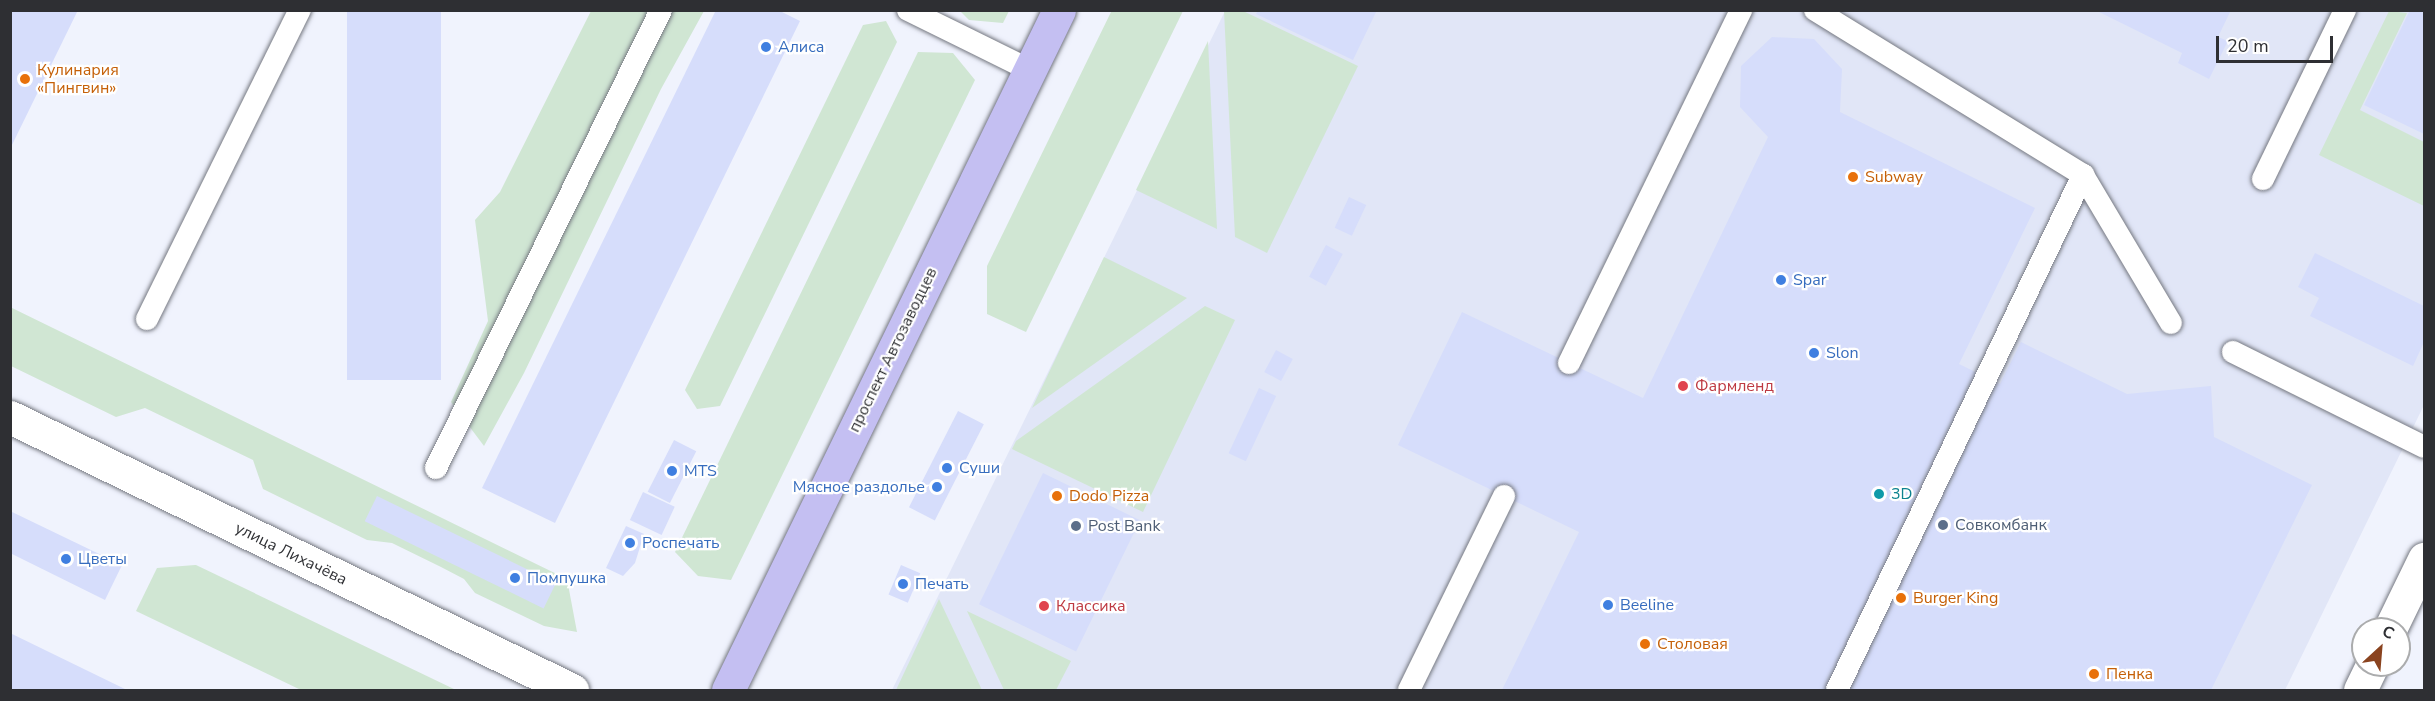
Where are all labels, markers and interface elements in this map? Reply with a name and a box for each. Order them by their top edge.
scale bar [2219,24,2336,62]
text: 20 m [2227,34,2269,58]
place label: Алиса [778,37,824,57]
marker: Алиса [759,40,773,54]
place label: Кулинария «Пингвин» [37,60,119,98]
marker: Кулинария «Пингвин» [18,72,32,86]
place label: Subway [1865,167,1923,187]
marker: Subway [1846,170,1860,184]
street label: проспект Автозаводцев [845,265,941,435]
place label: Spar [1793,270,1826,290]
marker: Spar [1774,273,1788,287]
place label: Slon [1826,343,1858,363]
marker: Slon [1807,346,1821,360]
place label: Фармленд [1695,376,1774,396]
marker: Фармленд [1676,379,1690,393]
place label: Суши [959,458,1000,478]
place label: MTS [684,461,717,481]
marker: Суши [940,461,954,475]
marker: MTS [665,464,679,478]
place label: Мясное раздолье [793,477,925,497]
marker: Мясное раздолье [930,480,944,494]
place label: 3D [1891,484,1912,504]
place label: Dodo Pizza [1069,486,1149,506]
marker: 3D [1872,487,1886,501]
marker: Dodo Pizza [1050,489,1064,503]
place label: Совкомбанк [1955,515,2047,535]
place label: Post Bank [1088,516,1160,536]
marker: Совкомбанк [1936,518,1950,532]
street label: улица Лихачёва [232,519,350,589]
marker: Post Bank [1069,519,1083,533]
place label: Роспечать [642,533,720,553]
marker: Роспечать [623,536,637,550]
place label: Цветы [78,549,127,569]
marker: Цветы [59,552,73,566]
place label: Помпушка [527,568,606,588]
marker: Помпушка [508,571,522,585]
place label: Печать [915,574,969,594]
marker: Печать [896,577,910,591]
place label: Burger King [1913,588,1998,608]
marker: Burger King [1894,591,1908,605]
place label: Beeline [1620,595,1674,615]
place label: Классика [1056,596,1126,616]
marker: Beeline [1601,598,1615,612]
marker: Классика [1037,599,1051,613]
north arrow [2351,617,2411,677]
text: С [2378,620,2398,645]
place label: Столовая [1657,634,1728,654]
marker: Столовая [1638,637,1652,651]
place label: Пенка [2106,664,2153,684]
marker: Пенка [2087,667,2101,681]

